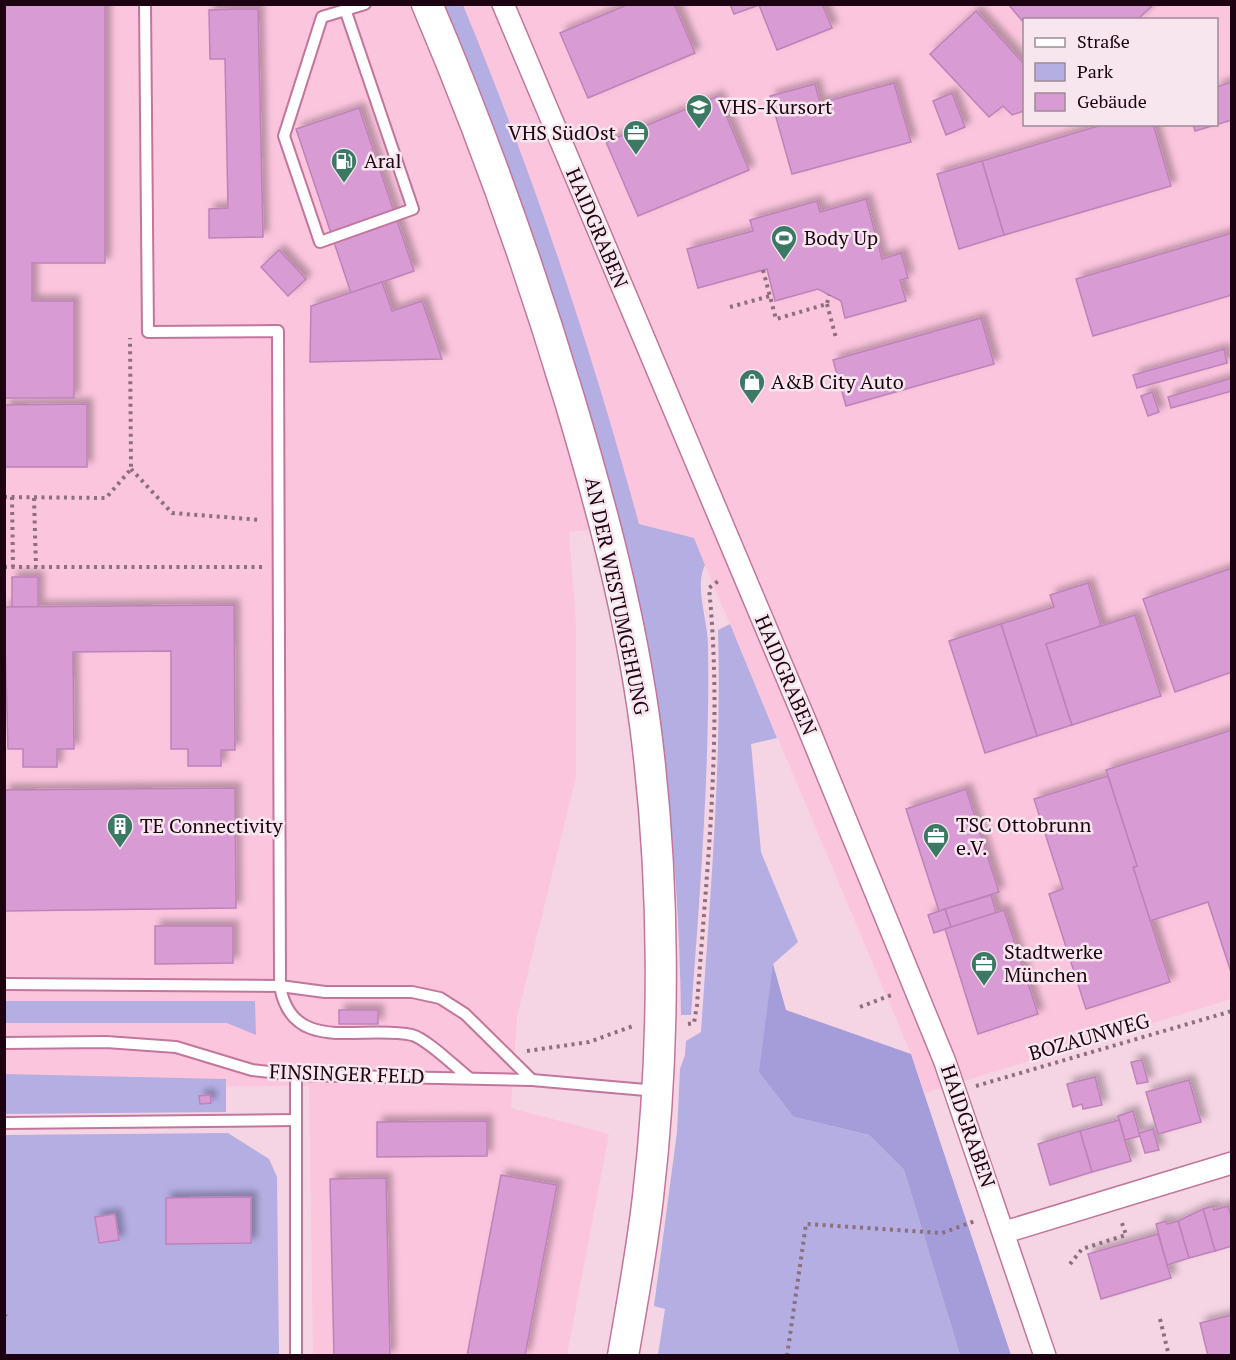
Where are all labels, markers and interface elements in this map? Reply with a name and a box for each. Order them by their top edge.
legend [1023,18,1218,126]
text: Straße [1077,29,1130,53]
text: Park [1077,59,1114,83]
text: Gebäude [1077,89,1147,113]
school or university icon: VHS-Kursort [684,92,714,130]
place label: VHS-Kursort [718,93,833,120]
office icon: VHS SüdOst [621,118,651,156]
place label: VHS SüdOst [508,119,617,146]
fuel station icon: Aral [329,146,359,184]
place label: Aral [364,147,401,174]
street label: HAIDGRABEN [560,164,635,292]
sports icon: Body Up [769,223,799,261]
place label: Body Up [804,224,878,251]
shop icon: A&B City Auto [737,367,767,405]
place label: A&B City Auto [771,368,904,395]
street label: AN DER WESTUMGEHUNG [579,474,656,718]
street label: HAIDGRABEN [749,611,824,739]
building icon: TE Connectivity [105,811,135,849]
place label: TSC Ottobrunn e.V. [956,811,1091,861]
place label: TE Connectivity [140,812,283,839]
office icon: TSC Ottobrunn e.V. [921,821,951,859]
place label: Stadtwerke München [1004,938,1103,988]
office icon: Stadtwerke München [969,949,999,987]
street label: BOZAUNWEG [1025,1006,1153,1067]
street label: FINSINGER FELD [269,1057,425,1090]
street label: HAIDGRABEN [935,1061,1002,1191]

